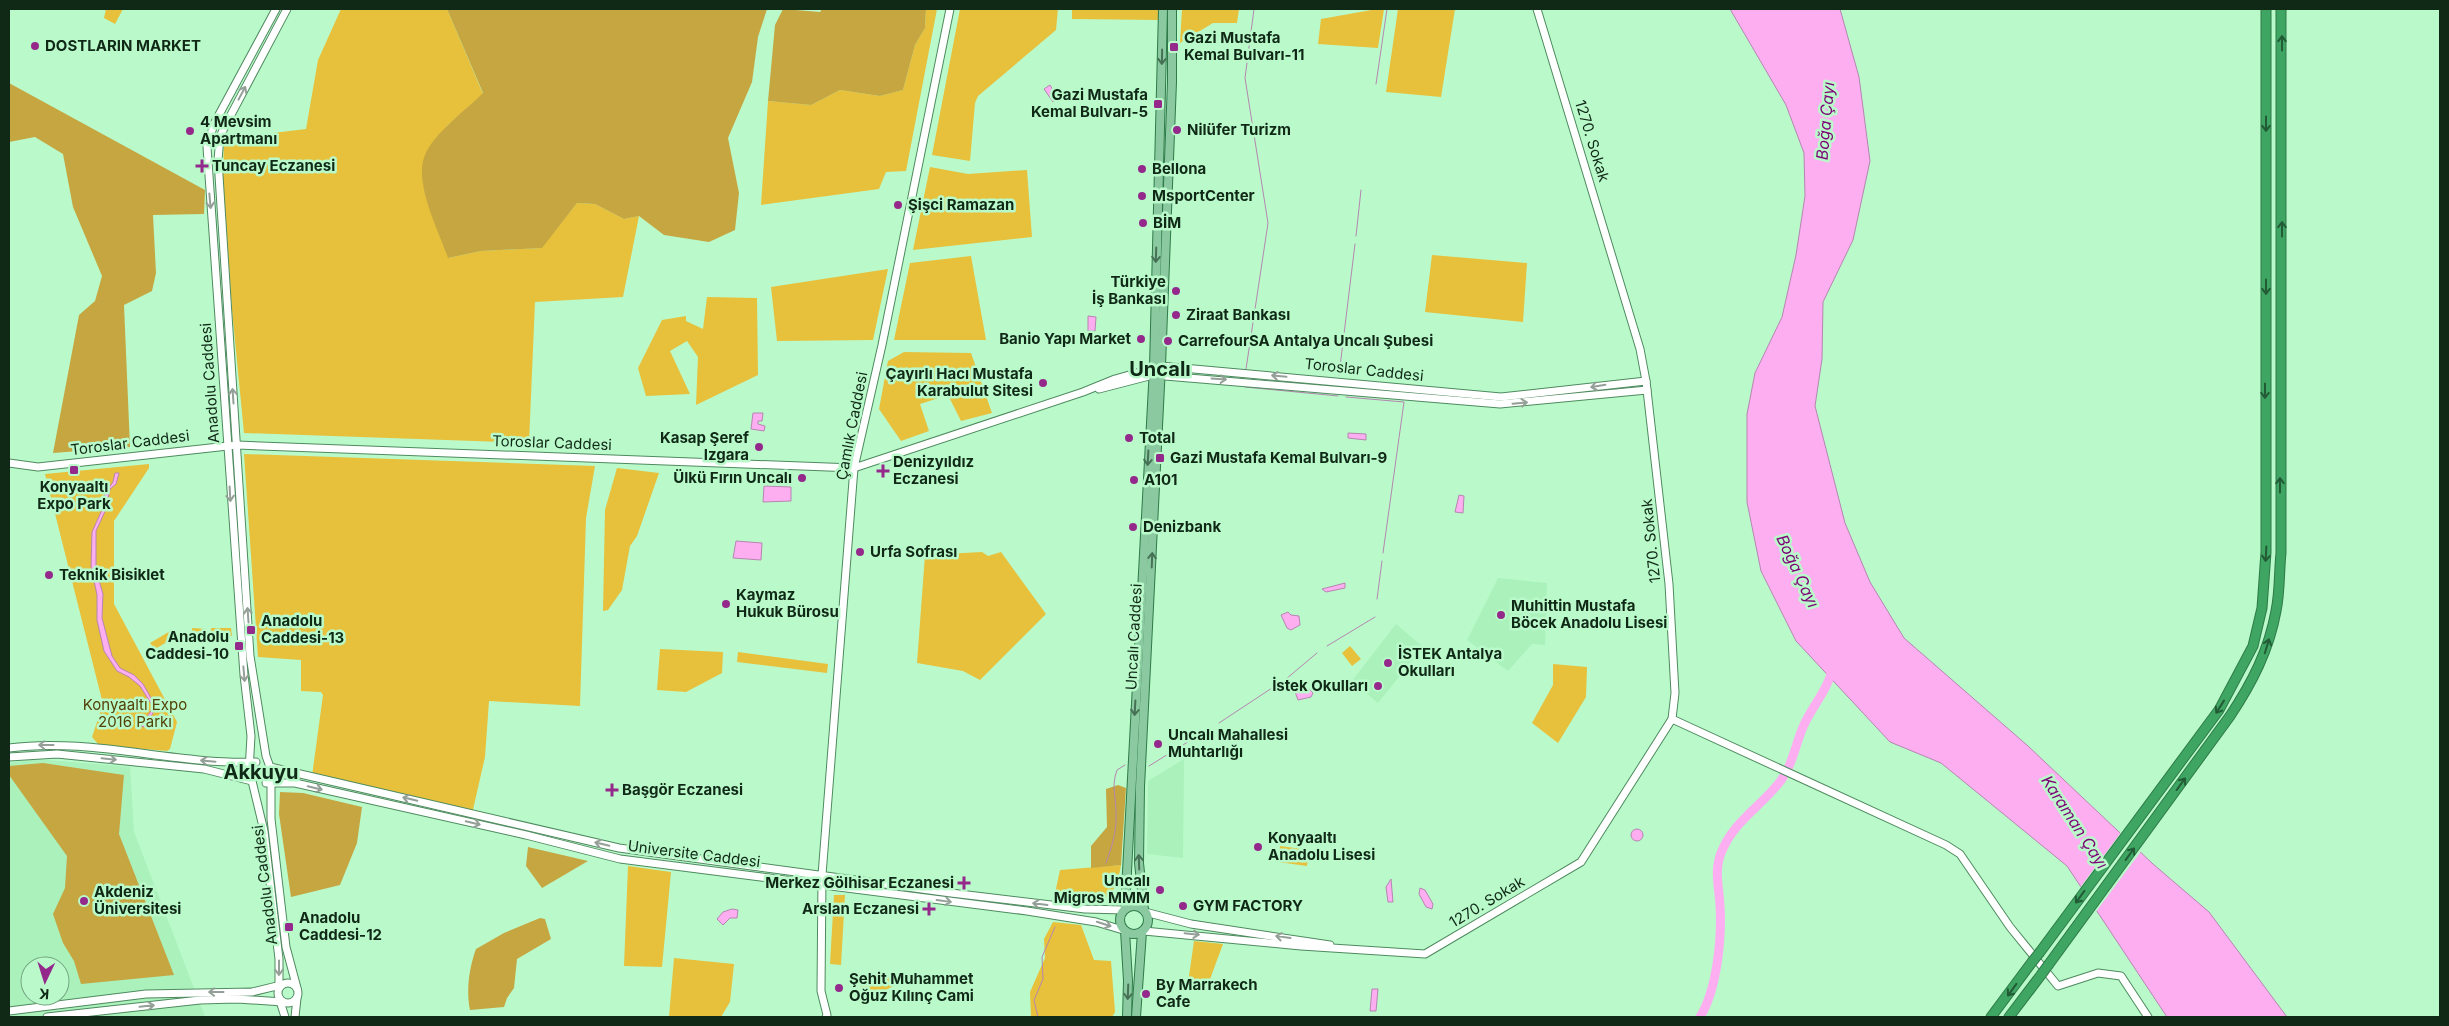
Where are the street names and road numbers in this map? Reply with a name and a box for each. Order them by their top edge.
street label: 1270. Sokak [1571,98,1614,185]
street label: Anadolu Caddesi [196,322,223,444]
street label: Toroslar Caddesi [1303,354,1425,385]
street label: Çamlık Caddesi [832,370,871,482]
street label: Toroslar Caddesi [69,426,191,459]
street label: Toroslar Caddesi [492,431,612,454]
street label: 1270. Sokak [1637,497,1664,584]
street label: Uncalı Caddesi [1121,583,1146,691]
street label: Anadolu Caddesi [248,824,281,946]
street label: Universite Caddesi [627,836,761,871]
street label: 1270. Sokak [1446,871,1529,932]

